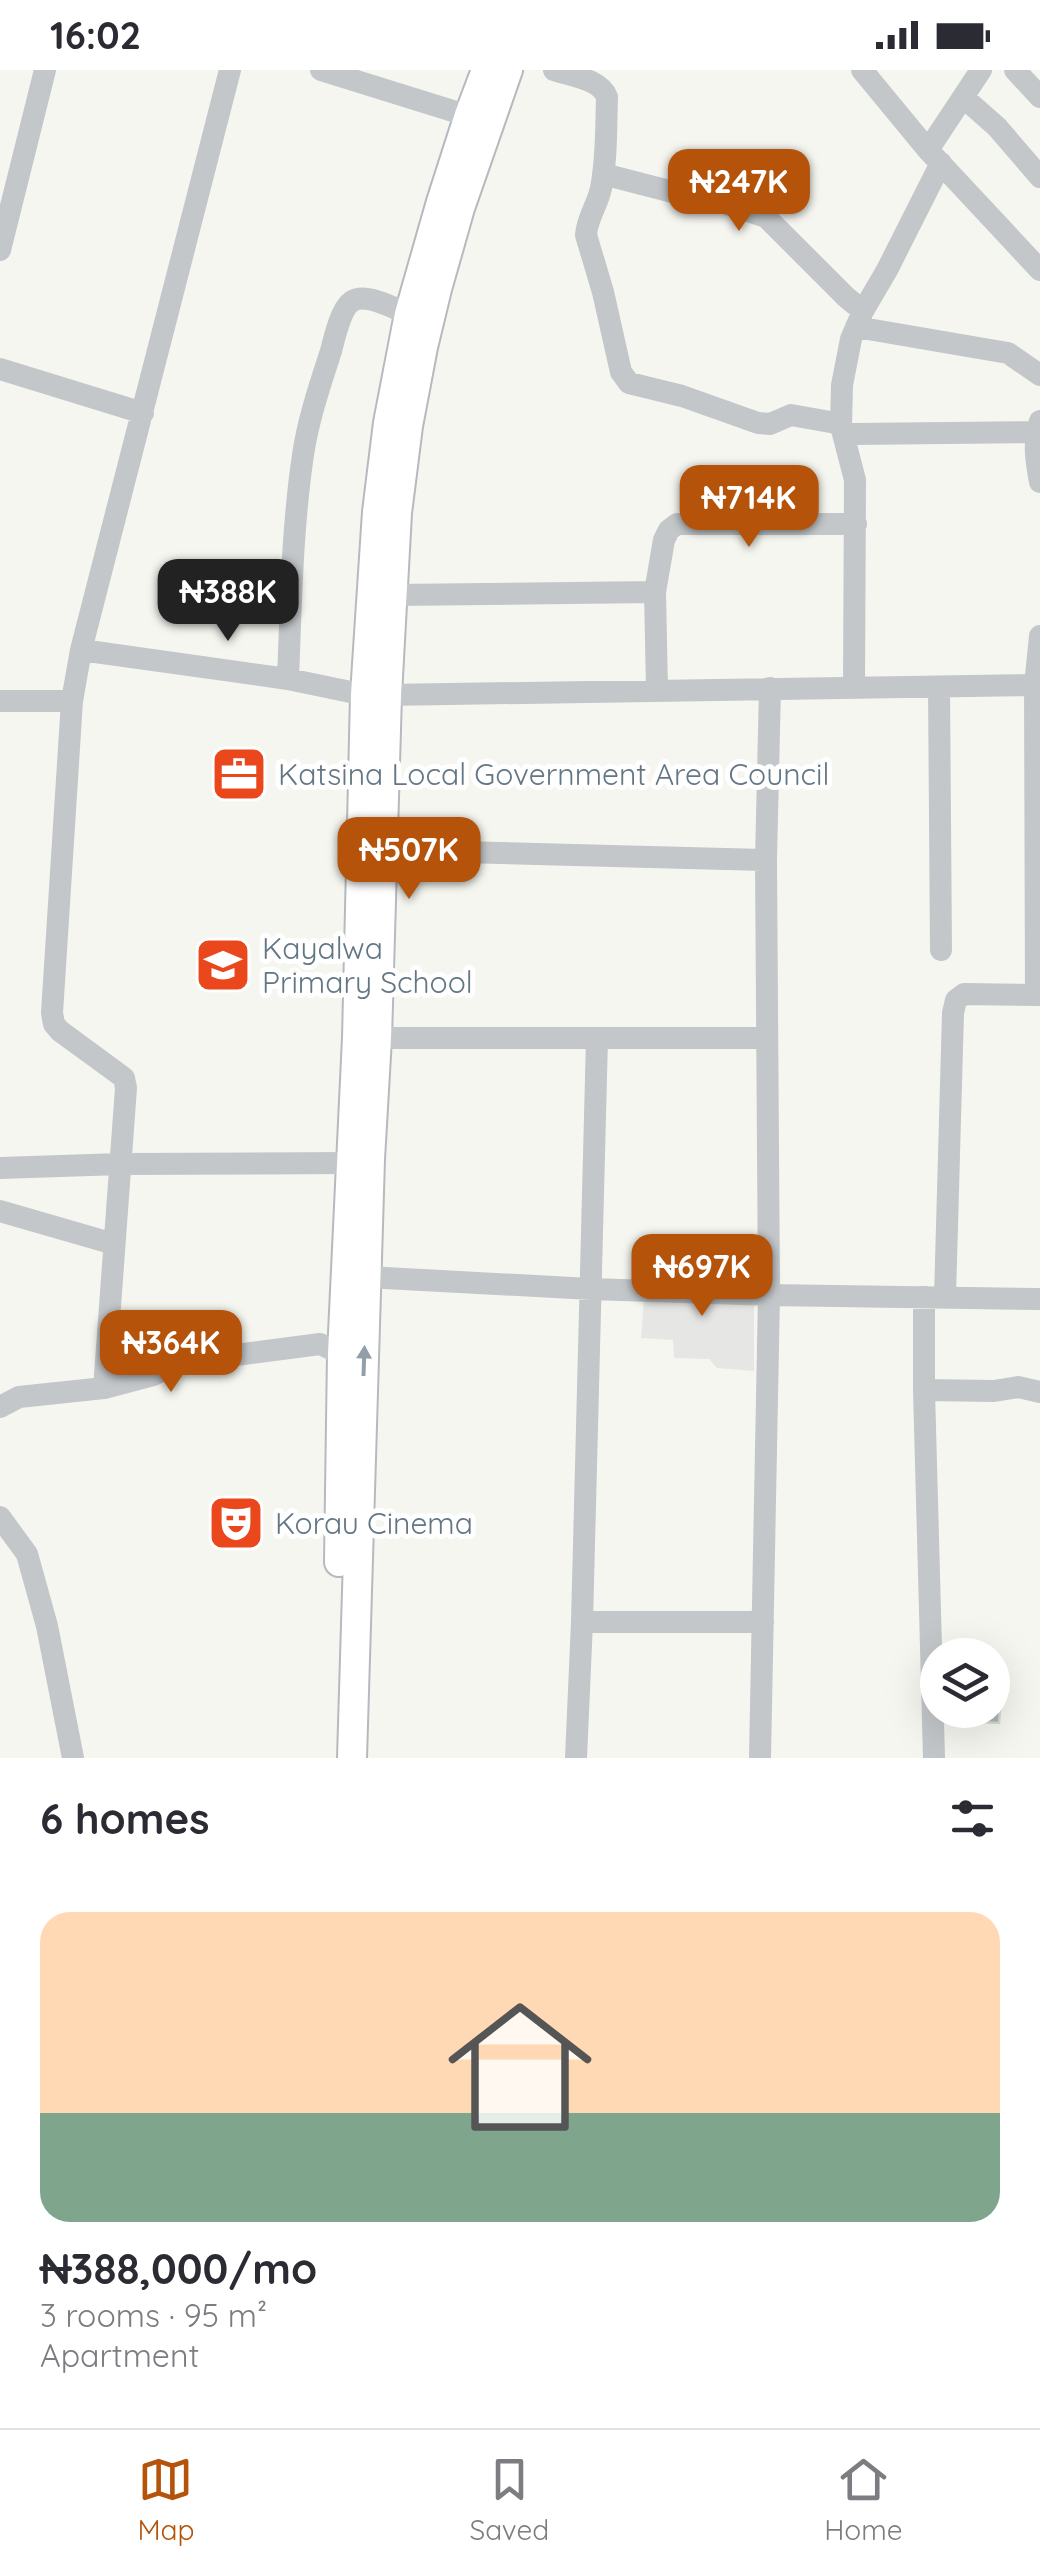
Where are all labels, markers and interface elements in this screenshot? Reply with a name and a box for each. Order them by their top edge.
text: 16:02 [50,11,141,59]
pin: ₦247K [669,149,809,234]
text: ₦247K [690,161,788,201]
pin: ₦714K [679,465,819,550]
text: ₦714K [702,477,796,517]
pin: ₦388K [158,559,298,644]
text: ₦388K [180,571,276,611]
office icon: Katsina Local Government Area Council [209,744,269,804]
place label: Katsina Local Government Area Council [278,755,829,793]
pin: ₦507K [339,817,479,902]
text: ₦507K [360,829,458,869]
place label: Kayalwa Primary School [262,929,473,1001]
school or university icon: Kayalwa Primary School [193,935,253,995]
pin: ₦697K [632,1234,772,1319]
text: ₦697K [654,1246,750,1286]
pin: ₦364K [101,1310,241,1395]
text: ₦364K [122,1322,220,1362]
one-way arrow [357,1344,373,1376]
theatre icon: Korau Cinema [206,1493,266,1553]
place label: Korau Cinema [275,1504,473,1542]
map controls [920,1638,1010,1728]
button: layers [920,1638,1010,1728]
icon: filters [945,1791,1000,1846]
text: 6 homes [40,1792,210,1845]
icon: home [430,1977,610,2157]
text: ₦388,000/mo [40,2242,317,2295]
text: 3 rooms · 95 m² [40,2295,267,2335]
text: Apartment [40,2335,199,2375]
tab: Map [137,2452,195,2547]
tab: Saved [469,2452,549,2547]
tab: Home [824,2452,903,2547]

